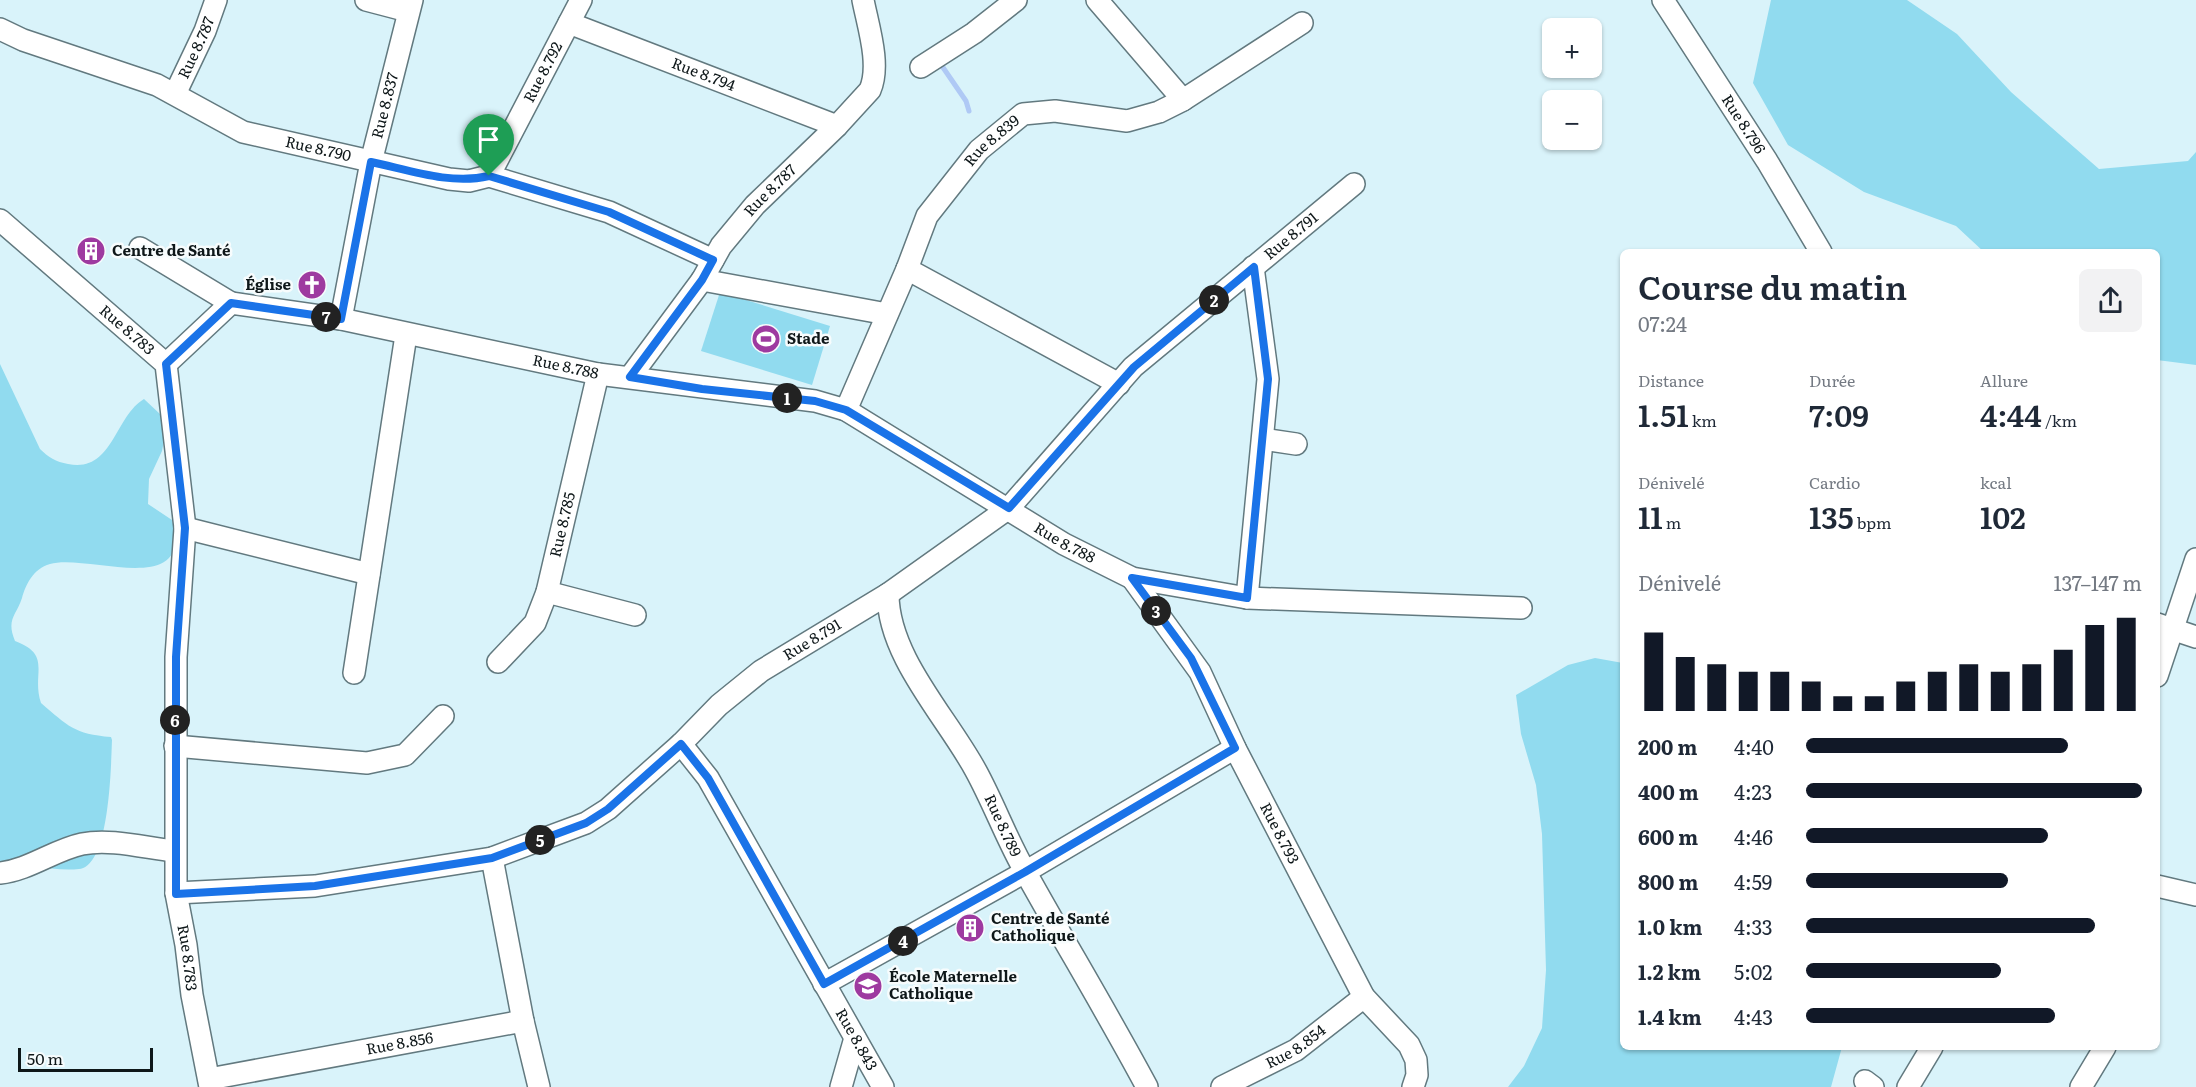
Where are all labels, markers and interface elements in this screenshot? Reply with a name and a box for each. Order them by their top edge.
street label: Rue 8.787 [171,13,219,82]
map controls [1542,18,1602,150]
button: + [1542,18,1602,78]
street label: Rue 8.792 [516,37,567,106]
street label: Rue 8.794 [669,51,739,96]
street label: Rue 8.837 [364,69,403,141]
street label: Rue 8.796 [1717,89,1772,158]
button: − [1542,90,1602,150]
street label: Rue 8.839 [957,108,1024,171]
pin [463,114,514,176]
icon: arrive [472,123,505,156]
street label: Rue 8.790 [283,129,354,166]
street label: Rue 8.787 [737,158,801,221]
street label: Rue 8.791 [1258,206,1322,264]
building icon: Centre de Santé [75,235,107,267]
place label: Centre de Santé [112,238,231,261]
text: Course du matin [1638,261,1907,310]
church icon: Église [296,269,328,301]
button: share [2079,269,2142,332]
place label: Église [245,272,292,295]
pin: 2 [1199,285,1229,315]
text: 2 [1210,288,1218,312]
street label: Rue 8.783 [95,298,161,360]
pin: 7 [311,302,341,332]
text: 7 [322,305,330,329]
text: 07:24 [1638,308,1687,338]
sports icon: Stade [750,323,782,355]
place label: Stade [787,326,830,349]
street label: Rue 8.788 [531,347,601,384]
text: Distance [1638,368,1704,392]
text: Durée [1809,368,1855,392]
text: Allure [1980,368,2028,392]
pin: 1 [772,383,802,413]
text: 1 [784,386,790,410]
text: 1.51 [1638,392,1688,436]
text: 7:09 [1809,392,1869,436]
text: 4:44 [1980,392,2042,436]
text: km [1688,408,1717,432]
text: /km [2042,408,2077,432]
text: Dénivelé [1638,470,1704,494]
text: Cardio [1809,470,1860,494]
text: kcal [1980,470,2012,494]
street label: Rue 8.785 [542,489,580,559]
text: 11 [1638,494,1663,538]
text: 135 [1809,494,1854,538]
text: 102 [1980,494,2026,538]
text: m [1663,510,1681,534]
text: bpm [1854,510,1892,534]
street label: Rue 8.788 [1030,515,1100,568]
text: Dénivelé [1638,567,1721,597]
text: 137–147 m [2053,567,2142,597]
pin: 3 [1141,596,1171,626]
text: 3 [1152,599,1160,623]
street label: Rue 8.791 [778,612,845,665]
pin: 6 [160,705,190,735]
text: 6 [170,708,180,732]
text: 200 m [1638,731,1697,761]
text: 4:40 [1734,731,1774,761]
text: 400 m [1638,776,1699,806]
text: 4:23 [1734,776,1772,806]
street label: Rue 8.789 [979,790,1028,860]
street label: Rue 8.793 [1255,798,1306,868]
text: 600 m [1638,821,1698,851]
text: 4:46 [1734,821,1773,851]
pin: 5 [525,825,555,855]
text: 5 [536,828,544,852]
text: 800 m [1638,866,1698,896]
text: 4:59 [1734,866,1772,896]
place label: Centre de Santé Catholique [991,906,1110,946]
text: 1.0 km [1638,911,1703,941]
text: 4:33 [1734,911,1773,941]
building icon: Centre de Santé Catholique [954,912,986,944]
street label: Rue 8.783 [172,922,204,992]
pin: 4 [888,926,918,956]
text: 4 [898,929,908,953]
text: 1.2 km [1638,956,1701,986]
text: 5:02 [1734,956,1772,986]
place label: École Maternelle Catholique [889,964,1018,1004]
school or university icon: École Maternelle Catholique [852,970,884,1002]
text: 1.4 km [1638,1001,1702,1031]
text: 4:43 [1734,1001,1773,1031]
street label: Rue 8.843 [831,1003,884,1074]
street label: Rue 8.854 [1261,1018,1330,1074]
street label: Rue 8.856 [364,1025,435,1060]
scale bar [18,1045,153,1072]
text: 50 m [27,1046,63,1070]

